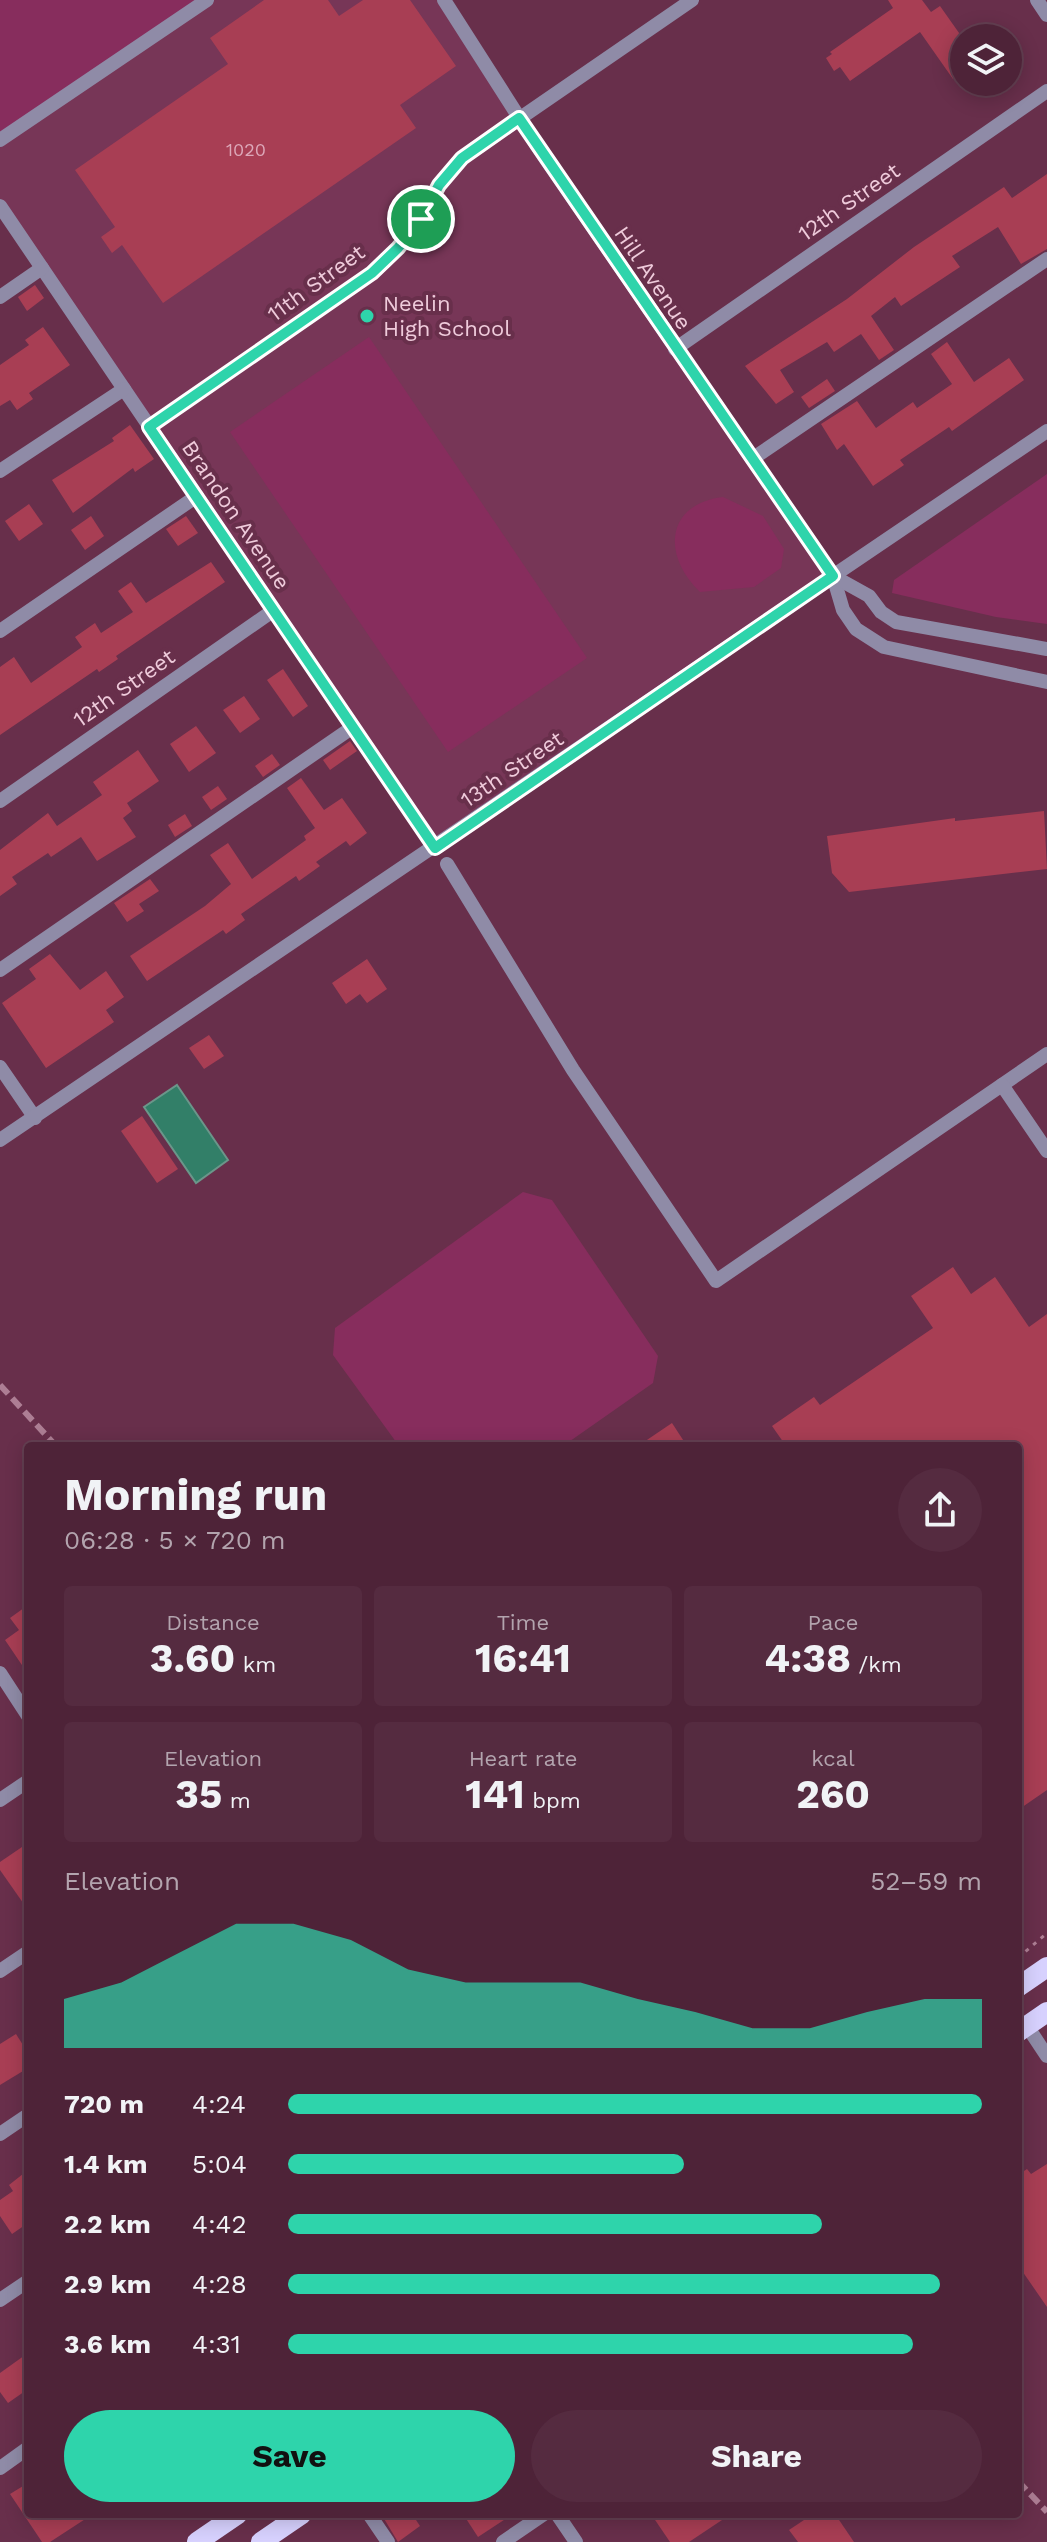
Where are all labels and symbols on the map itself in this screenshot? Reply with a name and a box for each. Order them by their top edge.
house number: 1020 [226,139,266,160]
street label: 12th Street [794,158,904,246]
pin [387,185,455,253]
street label: Hill Avenue [609,222,697,334]
street label: 11th Street [263,239,369,327]
place label: Neelin High School [383,291,511,341]
marker: Neelin High School [358,307,376,325]
street label: Brandon Avenue [177,436,295,594]
street label: 12th Street [69,644,179,732]
street label: 13th Street [456,726,568,812]

